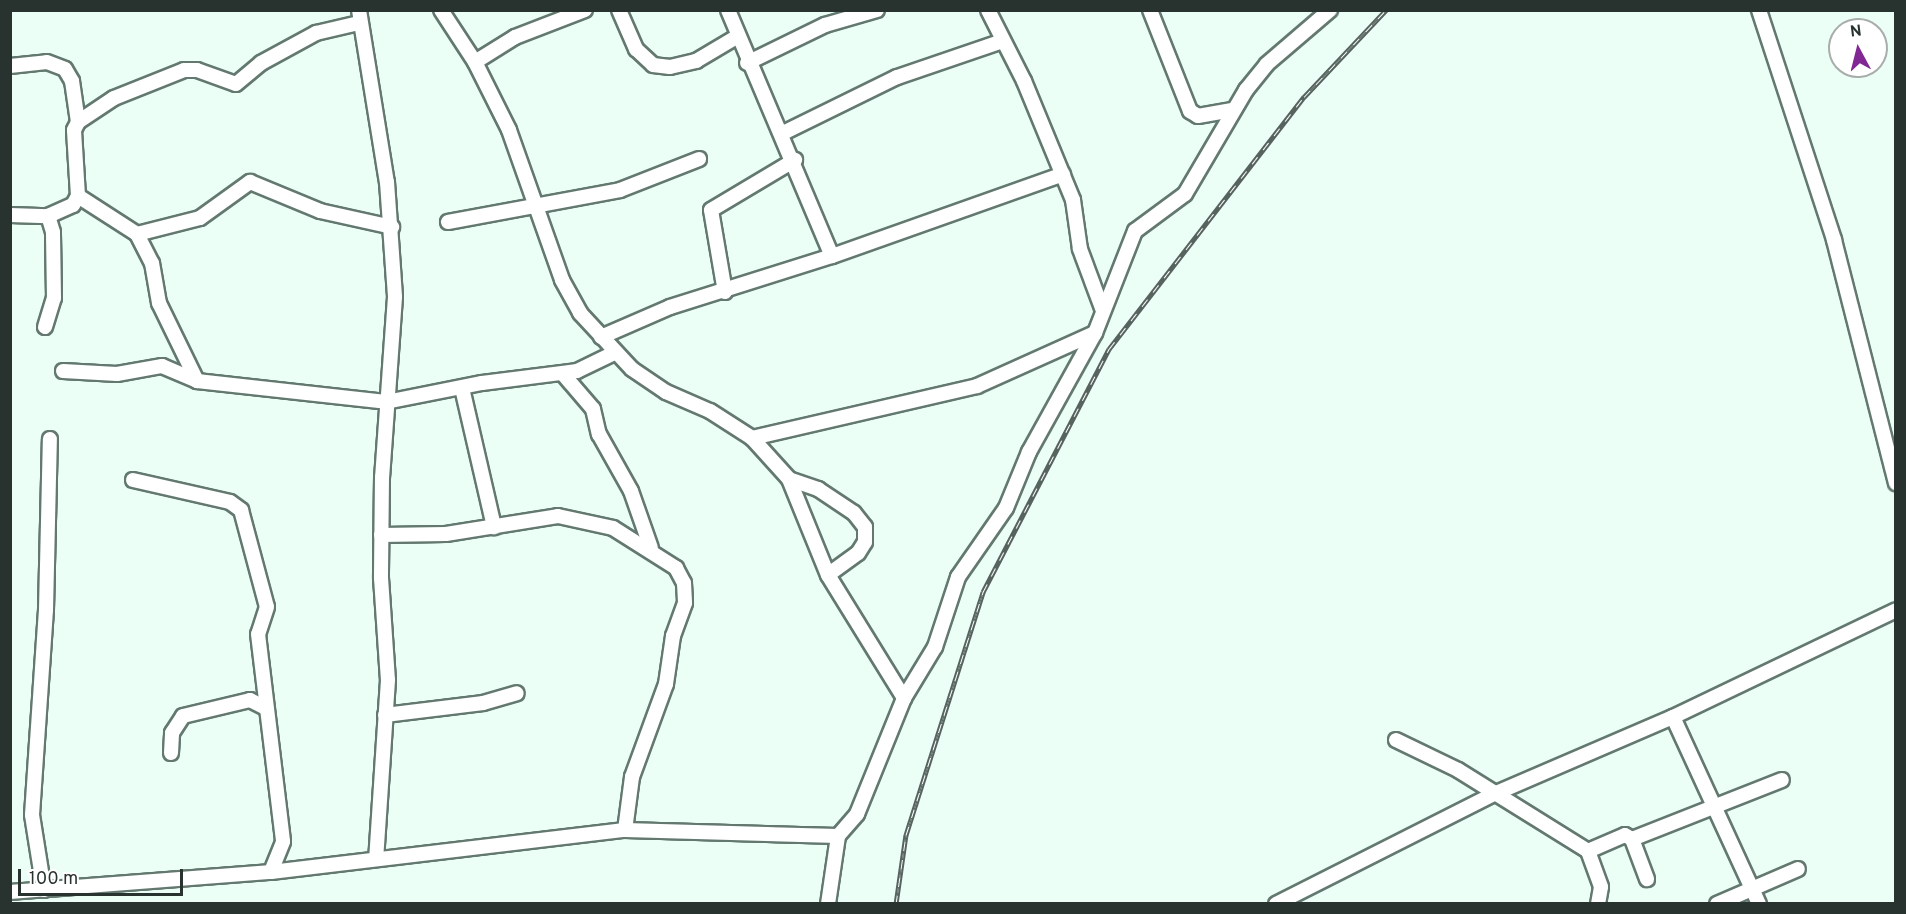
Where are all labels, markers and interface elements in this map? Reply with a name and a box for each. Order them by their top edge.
north arrow [1828,18,1888,78]
text: N [1849,21,1863,43]
scale bar [21,857,186,895]
text: 100 m [29,868,78,891]

